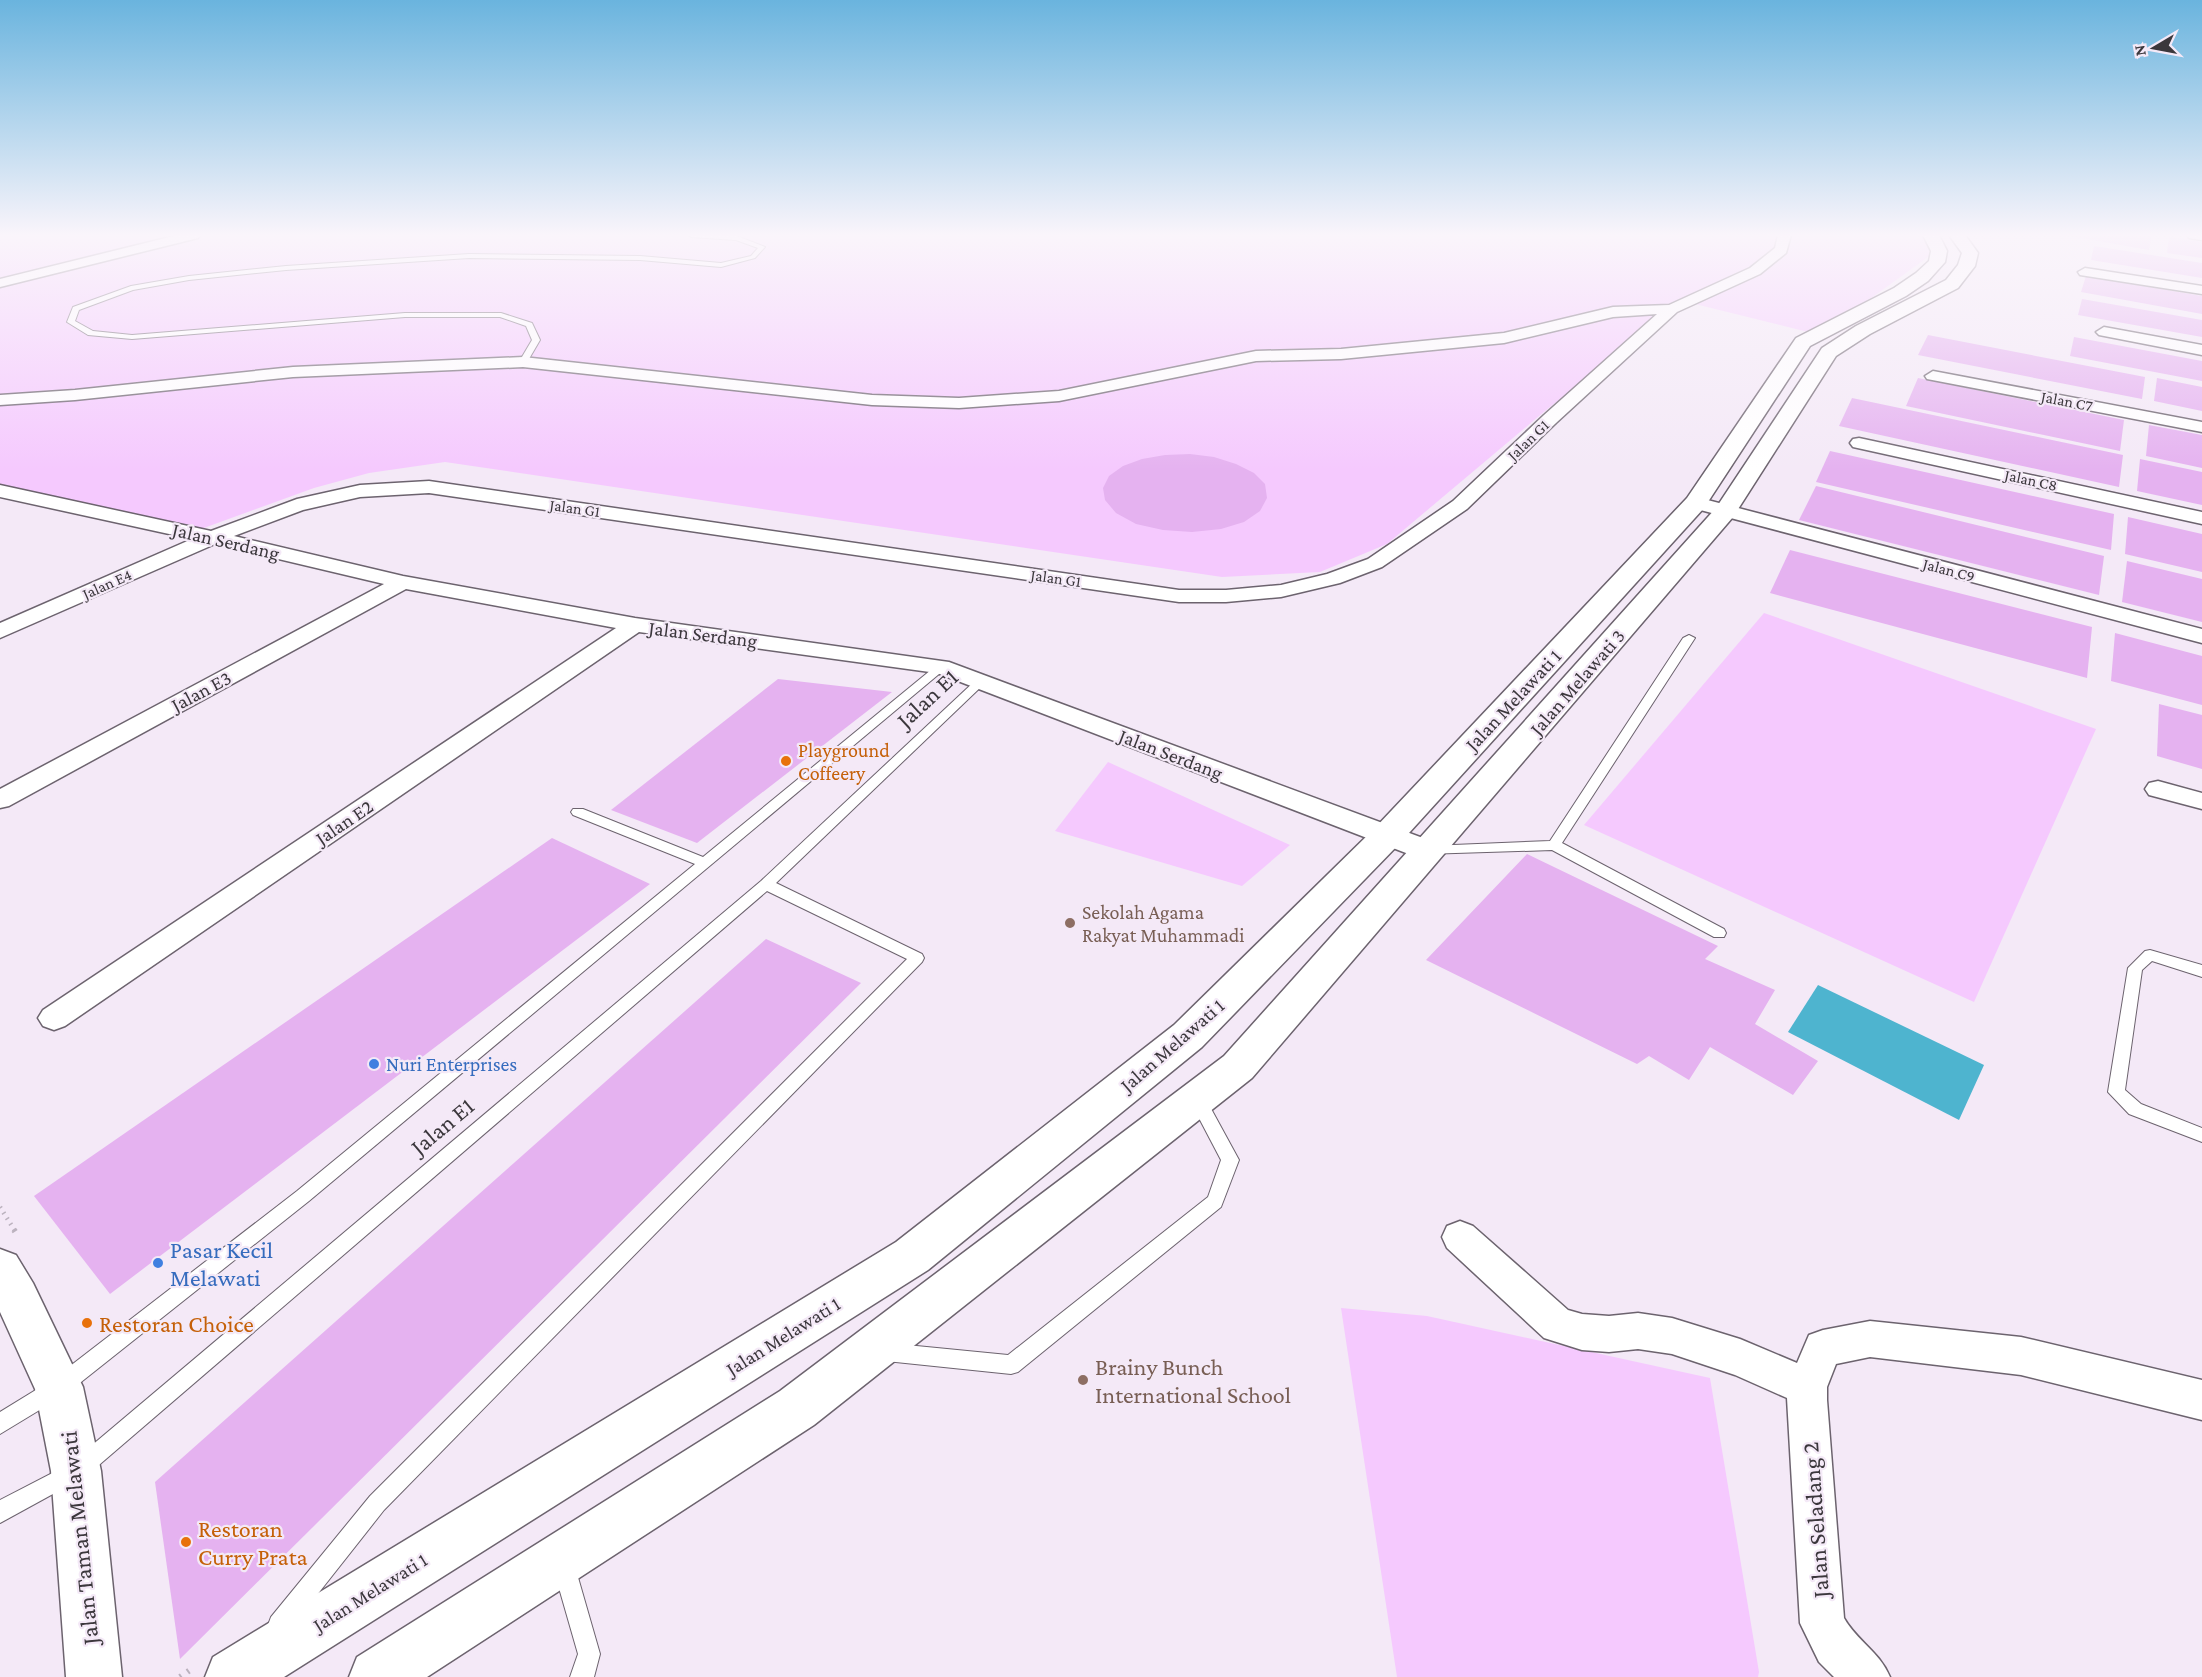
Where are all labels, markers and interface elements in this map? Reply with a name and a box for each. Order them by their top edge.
north arrow [2124,18,2184,78]
text: N [2130,44,2149,57]
street label: Jalan C7 [2038,387,2095,415]
street label: Jalan G1 [1502,416,1553,466]
street label: Jalan C8 [2001,466,2059,495]
street label: Jalan G1 [547,496,601,521]
street label: Jalan Serdang [168,518,282,565]
street label: Jalan C9 [1919,554,1977,586]
street label: Jalan E4 [78,566,135,604]
street label: Jalan G1 [1028,566,1082,591]
street label: Jalan Serdang [645,616,759,653]
street label: Jalan Melawati 3 [1524,625,1630,742]
street label: Jalan Melawati 1 [1459,645,1566,757]
street label: Jalan E1 [889,663,963,734]
street label: Jalan E3 [166,666,235,718]
street label: Jalan Serdang [1114,723,1226,785]
place label: Playground Coffeery [798,739,890,785]
marker: Playground Coffeery [779,754,793,768]
street label: Jalan E2 [309,795,377,851]
place label: Sekolah Agama Rakyat Muhammadi [1082,901,1245,947]
marker: Sekolah Agama Rakyat Muhammadi [1063,916,1077,930]
street label: Jalan Melawati 1 [1114,994,1229,1098]
place label: Nuri Enterprises [386,1053,517,1076]
marker: Nuri Enterprises [367,1057,381,1071]
street label: Jalan E1 [403,1092,479,1161]
place label: Pasar Kecil Melawati [170,1236,273,1291]
marker: Pasar Kecil Melawati [151,1256,165,1270]
street label: Jalan Melawati 1 [720,1292,845,1382]
place label: Restoran Choice [99,1310,254,1337]
marker: Restoran Choice [80,1316,94,1330]
place label: Brainy Bunch International School [1095,1353,1291,1408]
marker: Brainy Bunch International School [1076,1373,1090,1387]
street label: Jalan Taman Melawati [54,1430,104,1648]
street label: Jalan Seladang 2 [1796,1441,1834,1601]
place label: Restoran Curry Prata [198,1515,308,1570]
marker: Restoran Curry Prata [179,1535,193,1549]
street label: Jalan Melawati 1 [307,1548,432,1638]

